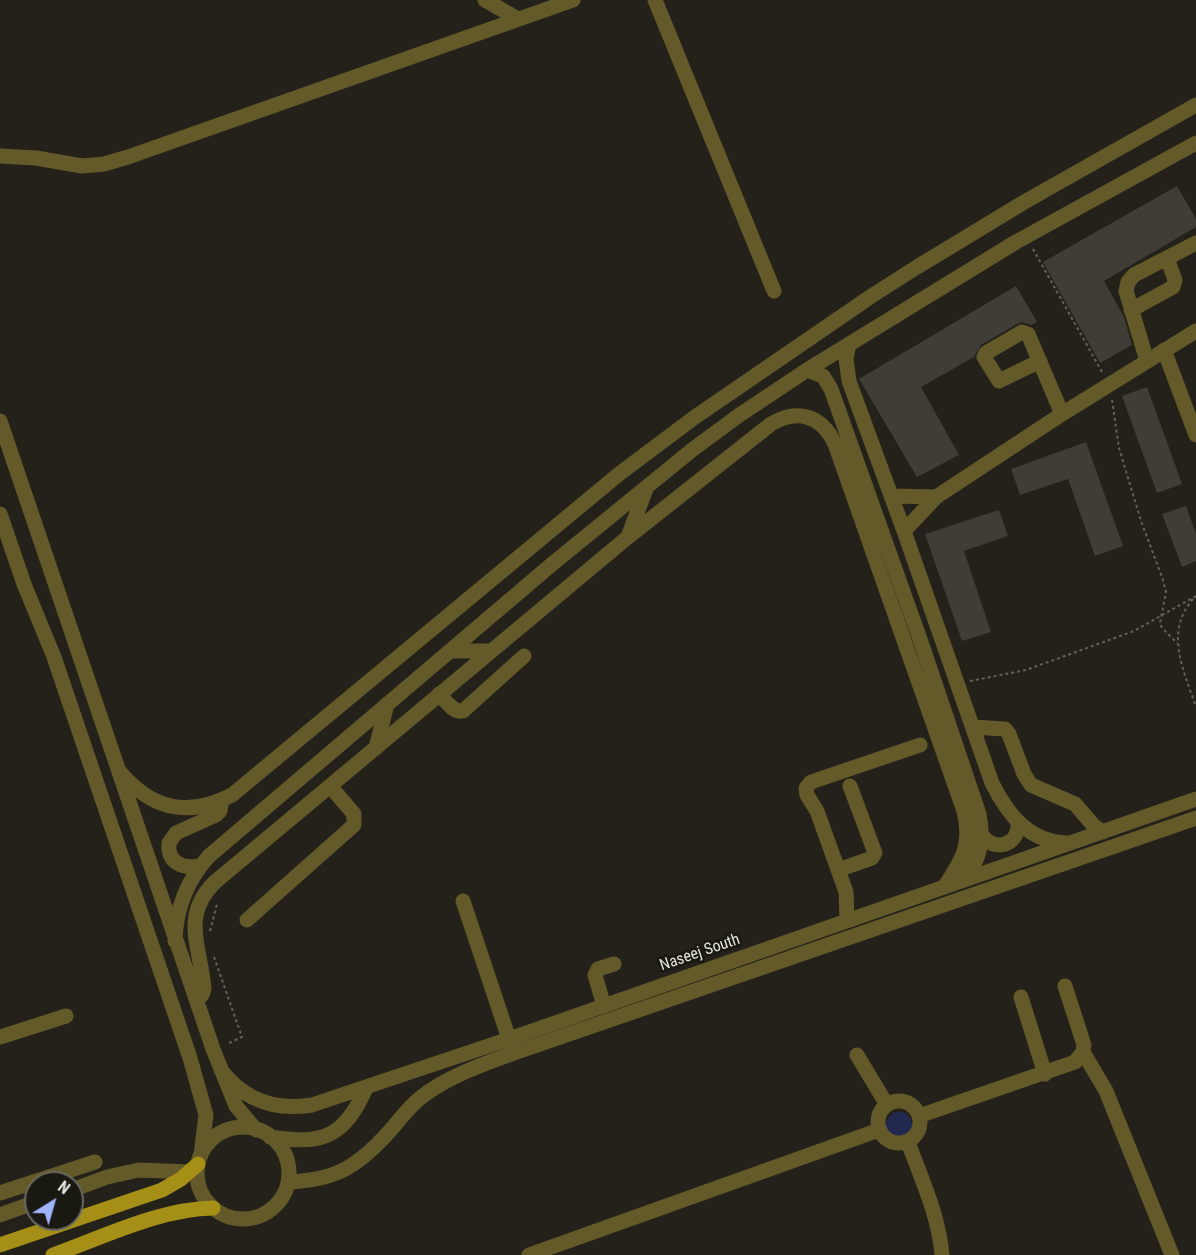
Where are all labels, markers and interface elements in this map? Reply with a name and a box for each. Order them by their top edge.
street label: Naseej South [657,930,743,976]
north arrow [24,1171,84,1231]
text: N [54,1177,74,1198]

